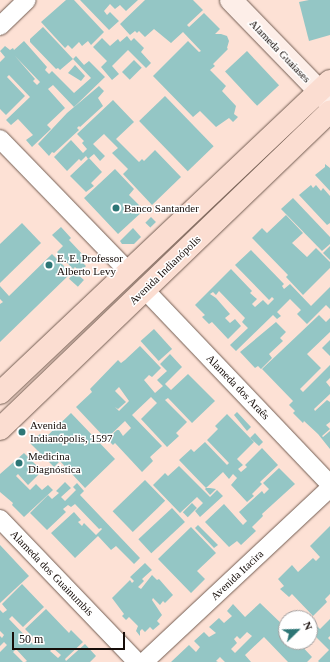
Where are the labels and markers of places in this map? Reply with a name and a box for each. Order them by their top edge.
place label: Banco Santander [124,201,199,215]
marker: Banco Santander [111,203,121,213]
place label: E. E. Professor Alberto Levy [57,252,123,278]
marker: E. E. Professor Alberto Levy [44,260,54,270]
place label: Avenida Indianópolis, 1597 [30,419,112,445]
marker: Avenida Indianópolis, 1597 [17,427,27,437]
place label: Medicina Diagnóstica [28,450,81,476]
marker: Medicina Diagnóstica [13,457,25,469]

